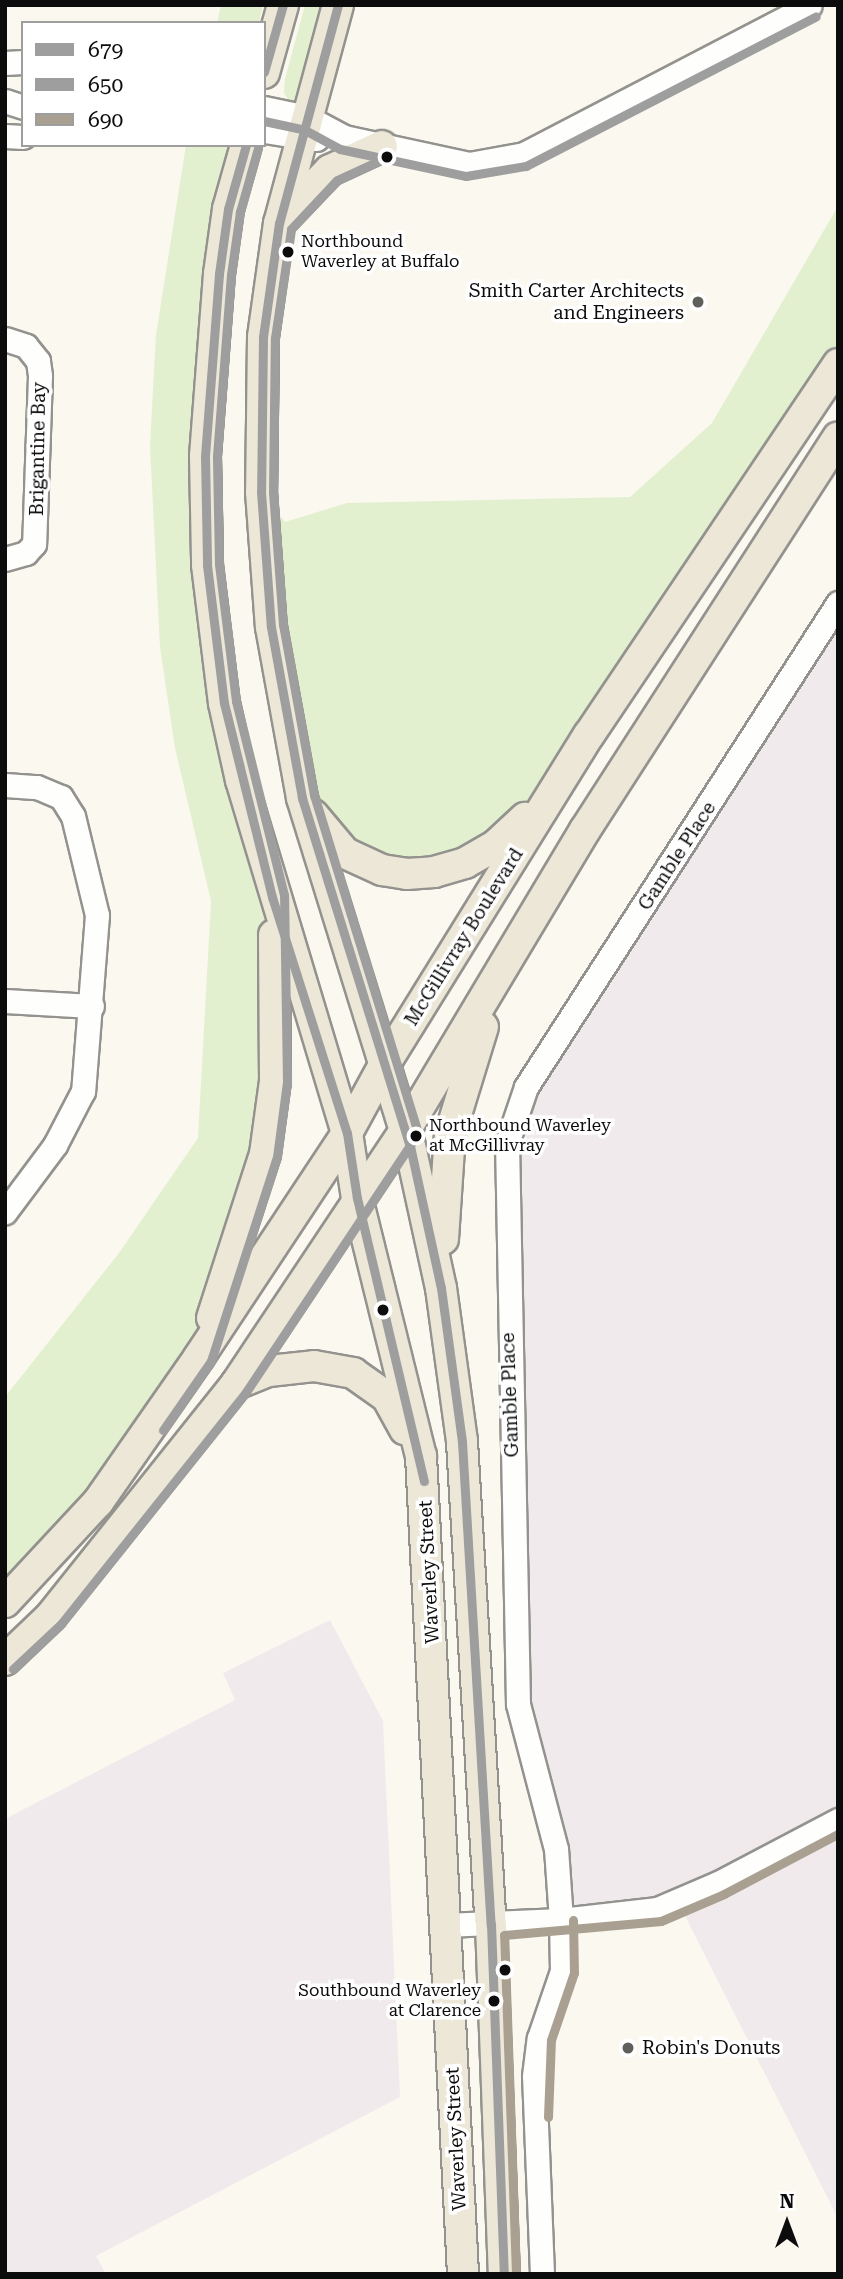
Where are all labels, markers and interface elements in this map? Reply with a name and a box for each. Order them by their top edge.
legend [21,21,266,147]
text: 679 [88,38,123,62]
text: 650 [88,73,123,97]
text: 690 [88,108,123,132]
unlabelled marker [380,150,394,164]
place label: Northbound Waverley at Buffalo [301,232,459,272]
marker: Northbound Waverley at Buffalo [281,245,295,259]
place label: Smith Carter Architects and Engineers [469,280,684,324]
marker: Smith Carter Architects and Engineers [690,294,706,310]
street label: Brigantine Bay [25,382,51,516]
street label: Gamble Place [633,797,721,915]
street label: McGillivray Boulevard [400,844,528,1030]
place label: Northbound Waverley at McGillivray [429,1116,611,1156]
marker: Northbound Waverley at McGillivray [409,1129,423,1143]
unlabelled marker [376,1303,390,1317]
street label: Gamble Place [496,1332,524,1458]
street label: Waverley Street [414,1500,444,1644]
unlabelled marker [498,1963,512,1977]
place label: Southbound Waverley at Clarence [298,1981,481,2021]
marker: Southbound Waverley at Clarence [487,1994,501,2008]
place label: Robin's Donuts [642,2037,780,2059]
marker: Robin's Donuts [620,2040,636,2056]
street label: Waverley Street [441,2067,471,2211]
north arrow [752,2188,822,2258]
text: N [780,2190,794,2213]

